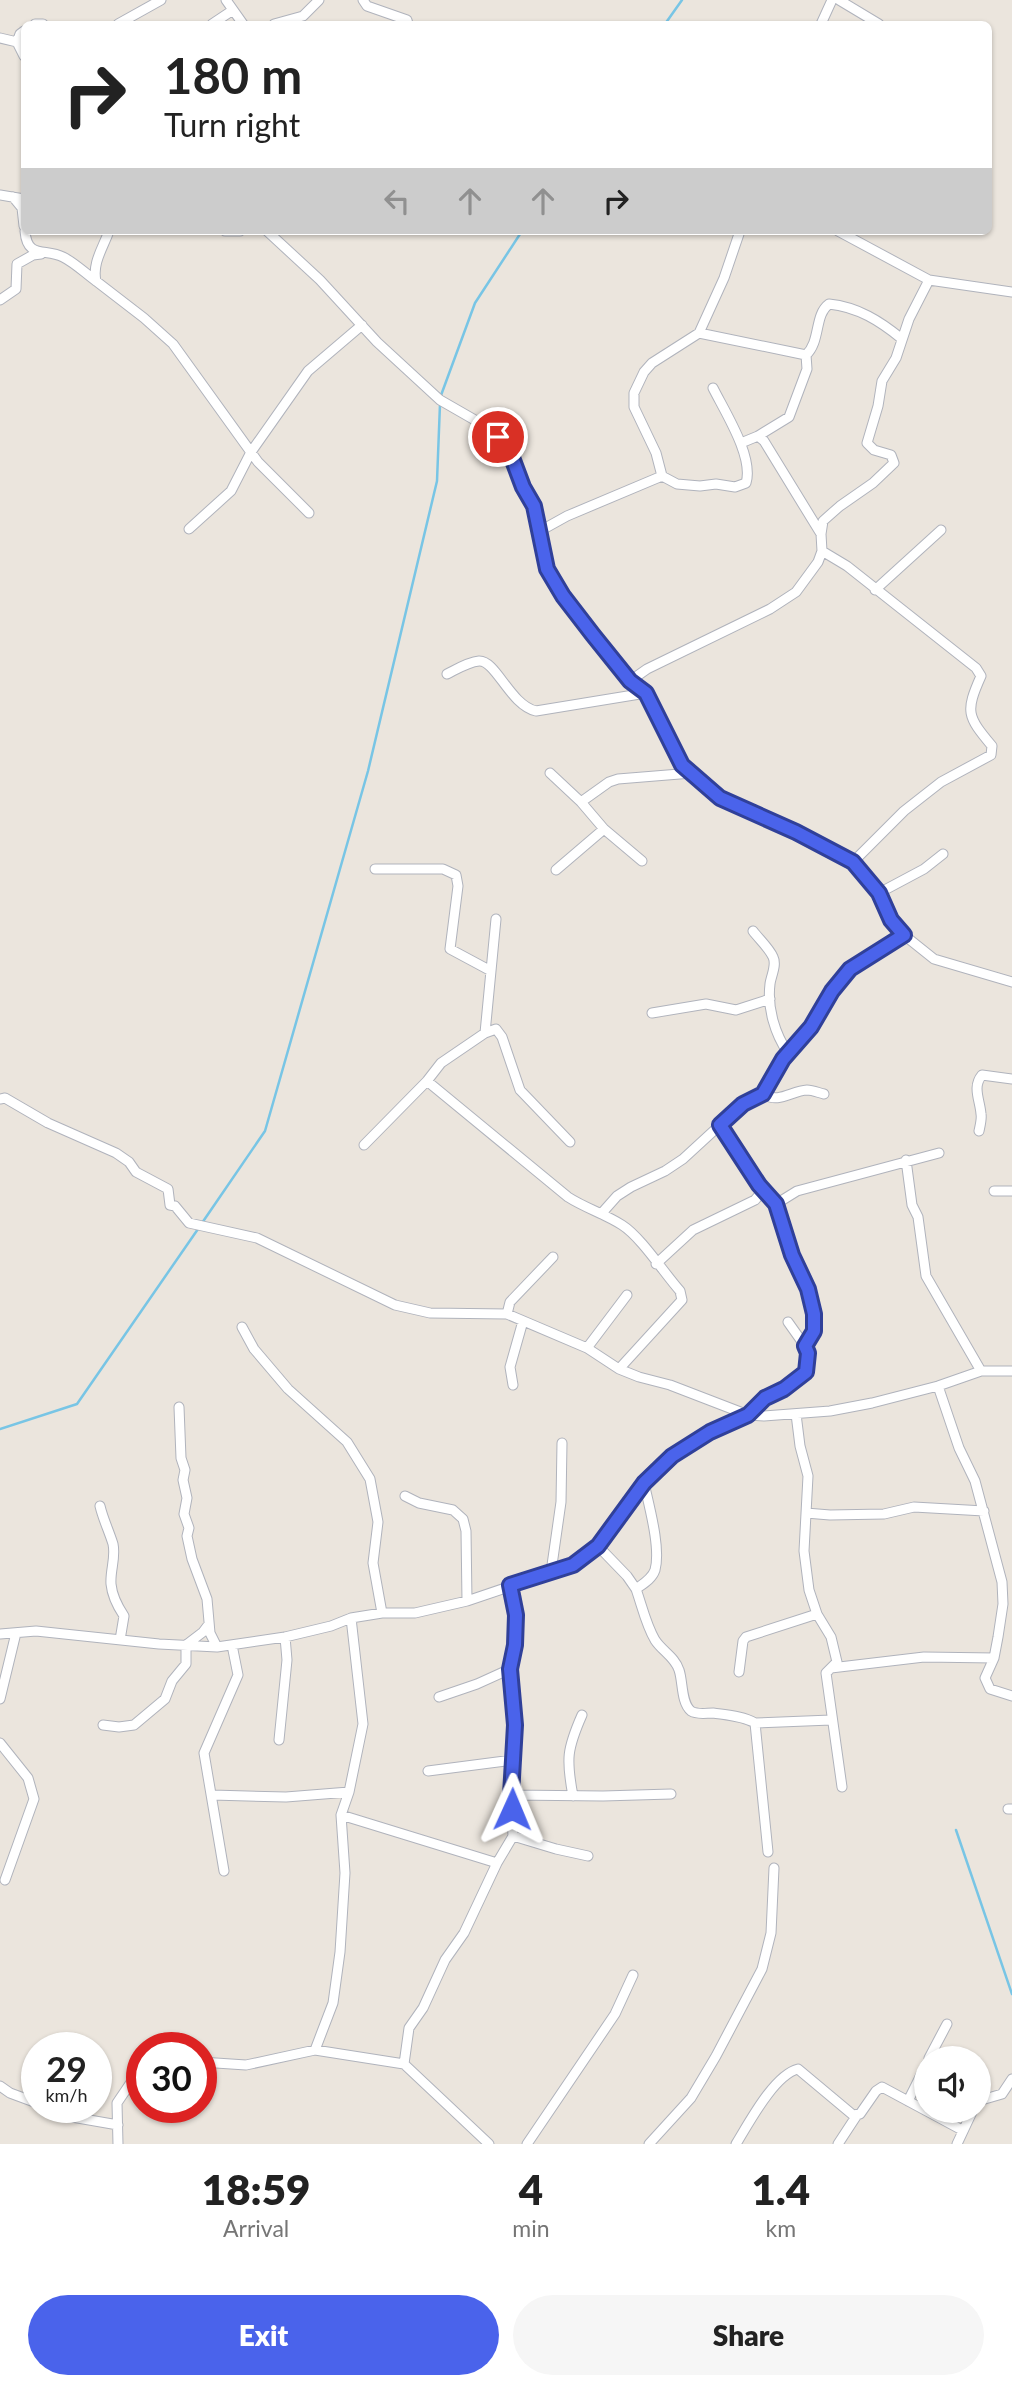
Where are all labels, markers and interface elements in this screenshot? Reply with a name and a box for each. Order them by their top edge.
text: 180 m [164,46,302,104]
icon: right [49,49,140,140]
text: Turn right [164,105,300,144]
icon: left [378,182,416,220]
icon: ahead [451,182,489,220]
icon: ahead [524,182,562,220]
icon: right [597,182,635,220]
pin [468,407,528,467]
icon: arrive [479,418,517,456]
position arrow [475,1772,549,1846]
speed limit sign: 30 [126,2032,217,2123]
map controls [914,2046,991,2123]
button: sound [914,2046,991,2123]
text: 29 [46,2047,87,2089]
text: km/h [45,2084,88,2106]
text: 18:59 [202,2164,310,2214]
text: 4 [519,2164,543,2214]
text: 1.4 [751,2164,810,2214]
text: Arrival [223,2214,289,2242]
text: min [512,2214,550,2242]
text: km [765,2214,796,2242]
button: Exit [28,2295,499,2375]
button: Share [513,2295,984,2375]

